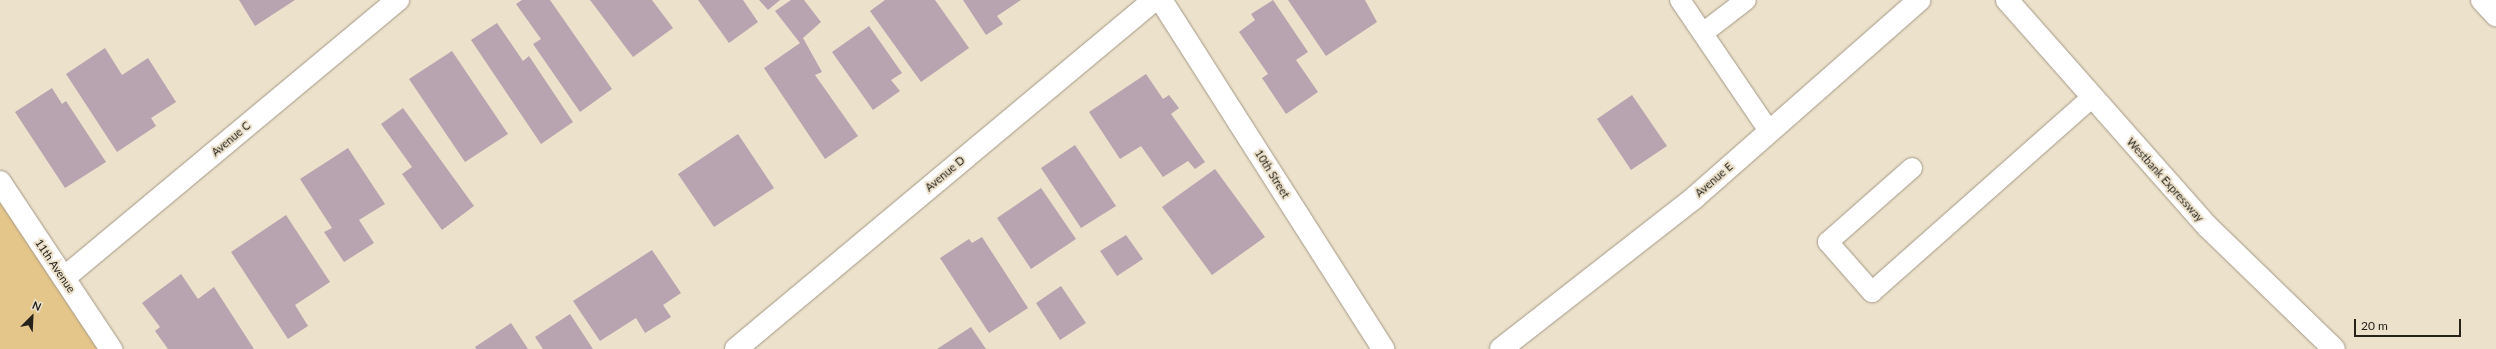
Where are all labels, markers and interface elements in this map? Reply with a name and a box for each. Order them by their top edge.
street label: Avenue C [209,119,253,159]
street label: Westbank Expressway [2124,135,2206,225]
street label: 10th Street [1252,147,1292,201]
street label: Avenue D [923,154,967,194]
street label: Avenue E [1692,160,1736,200]
street label: 11th Avenue [32,237,78,295]
north arrow [12,297,52,337]
text: N [31,298,44,313]
scale bar [2356,311,2463,337]
text: 20 m [2361,318,2388,333]

